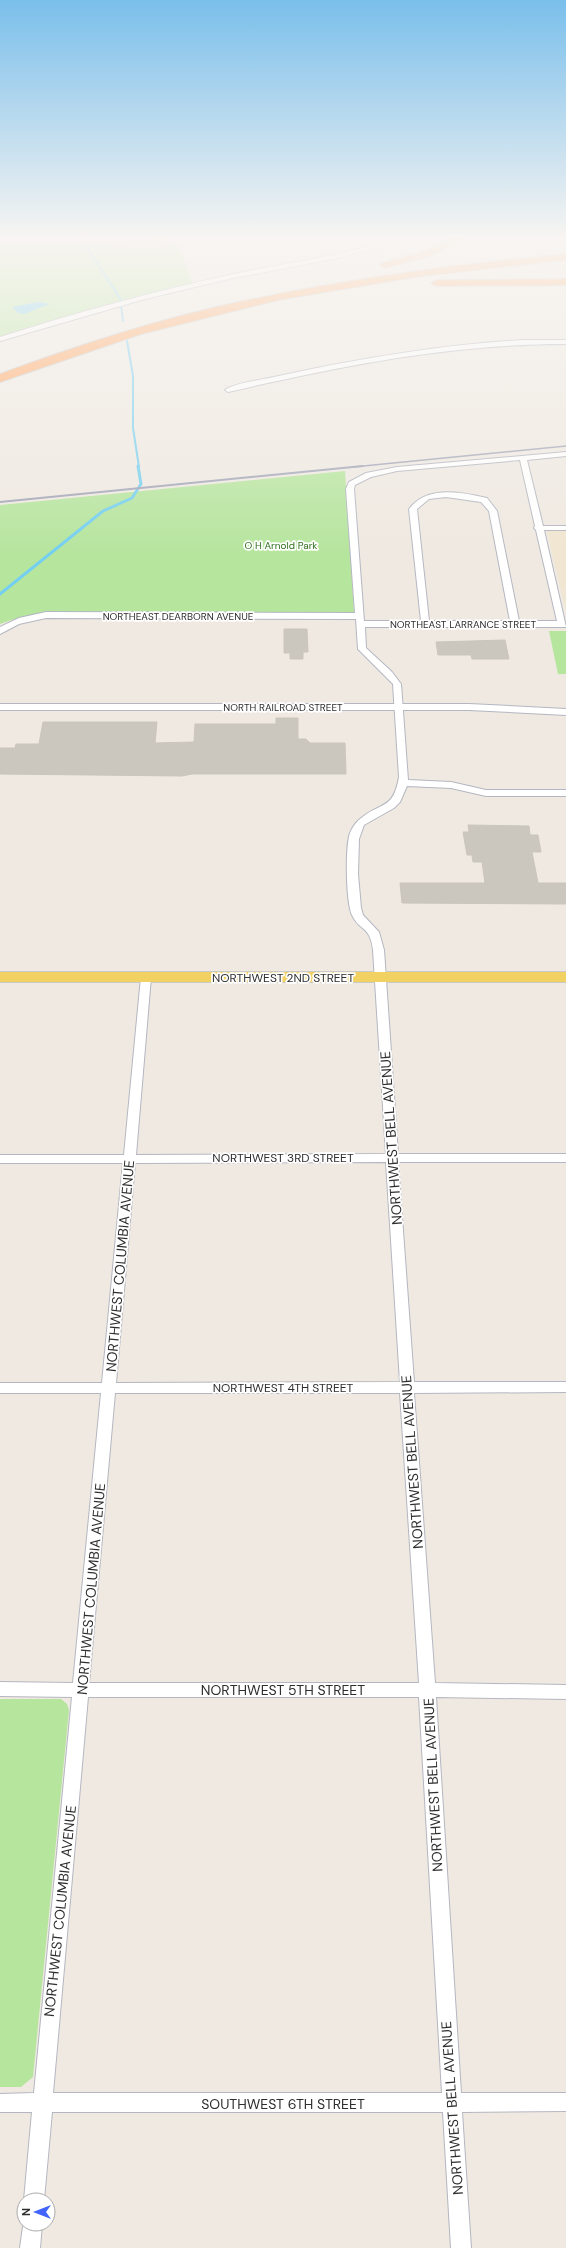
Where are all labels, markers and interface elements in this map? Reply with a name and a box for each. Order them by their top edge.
park label: O H Arnold Park [245,539,317,552]
street label: NORTHEAST DEARBORN AVENUE [103,610,254,623]
street label: NORTHEAST LARRANCE STREET [390,618,536,631]
street label: NORTH RAILROAD STREET [223,701,343,714]
street label: NORTHWEST 2ND STREET [212,970,354,986]
street label: NORTHWEST BELL AVENUE [376,1051,406,1225]
street label: NORTHWEST 3RD STREET [212,1150,354,1166]
street label: NORTHWEST COLUMBIA AVENUE [102,1159,138,1373]
street label: NORTHWEST BELL AVENUE [397,1375,427,1549]
street label: NORTHWEST 4TH STREET [213,1380,354,1396]
street label: NORTHWEST COLUMBIA AVENUE [73,1482,109,1696]
street label: NORTHWEST 5TH STREET [201,1681,365,1699]
street label: NORTHWEST BELL AVENUE [419,1698,447,1872]
street label: NORTHWEST COLUMBIA AVENUE [40,1804,80,2018]
street label: NORTHWEST BELL AVENUE [437,2021,467,2195]
street label: SOUTHWEST 6TH STREET [201,2095,365,2113]
north arrow [16,2192,56,2232]
text: N [19,2208,33,2216]

